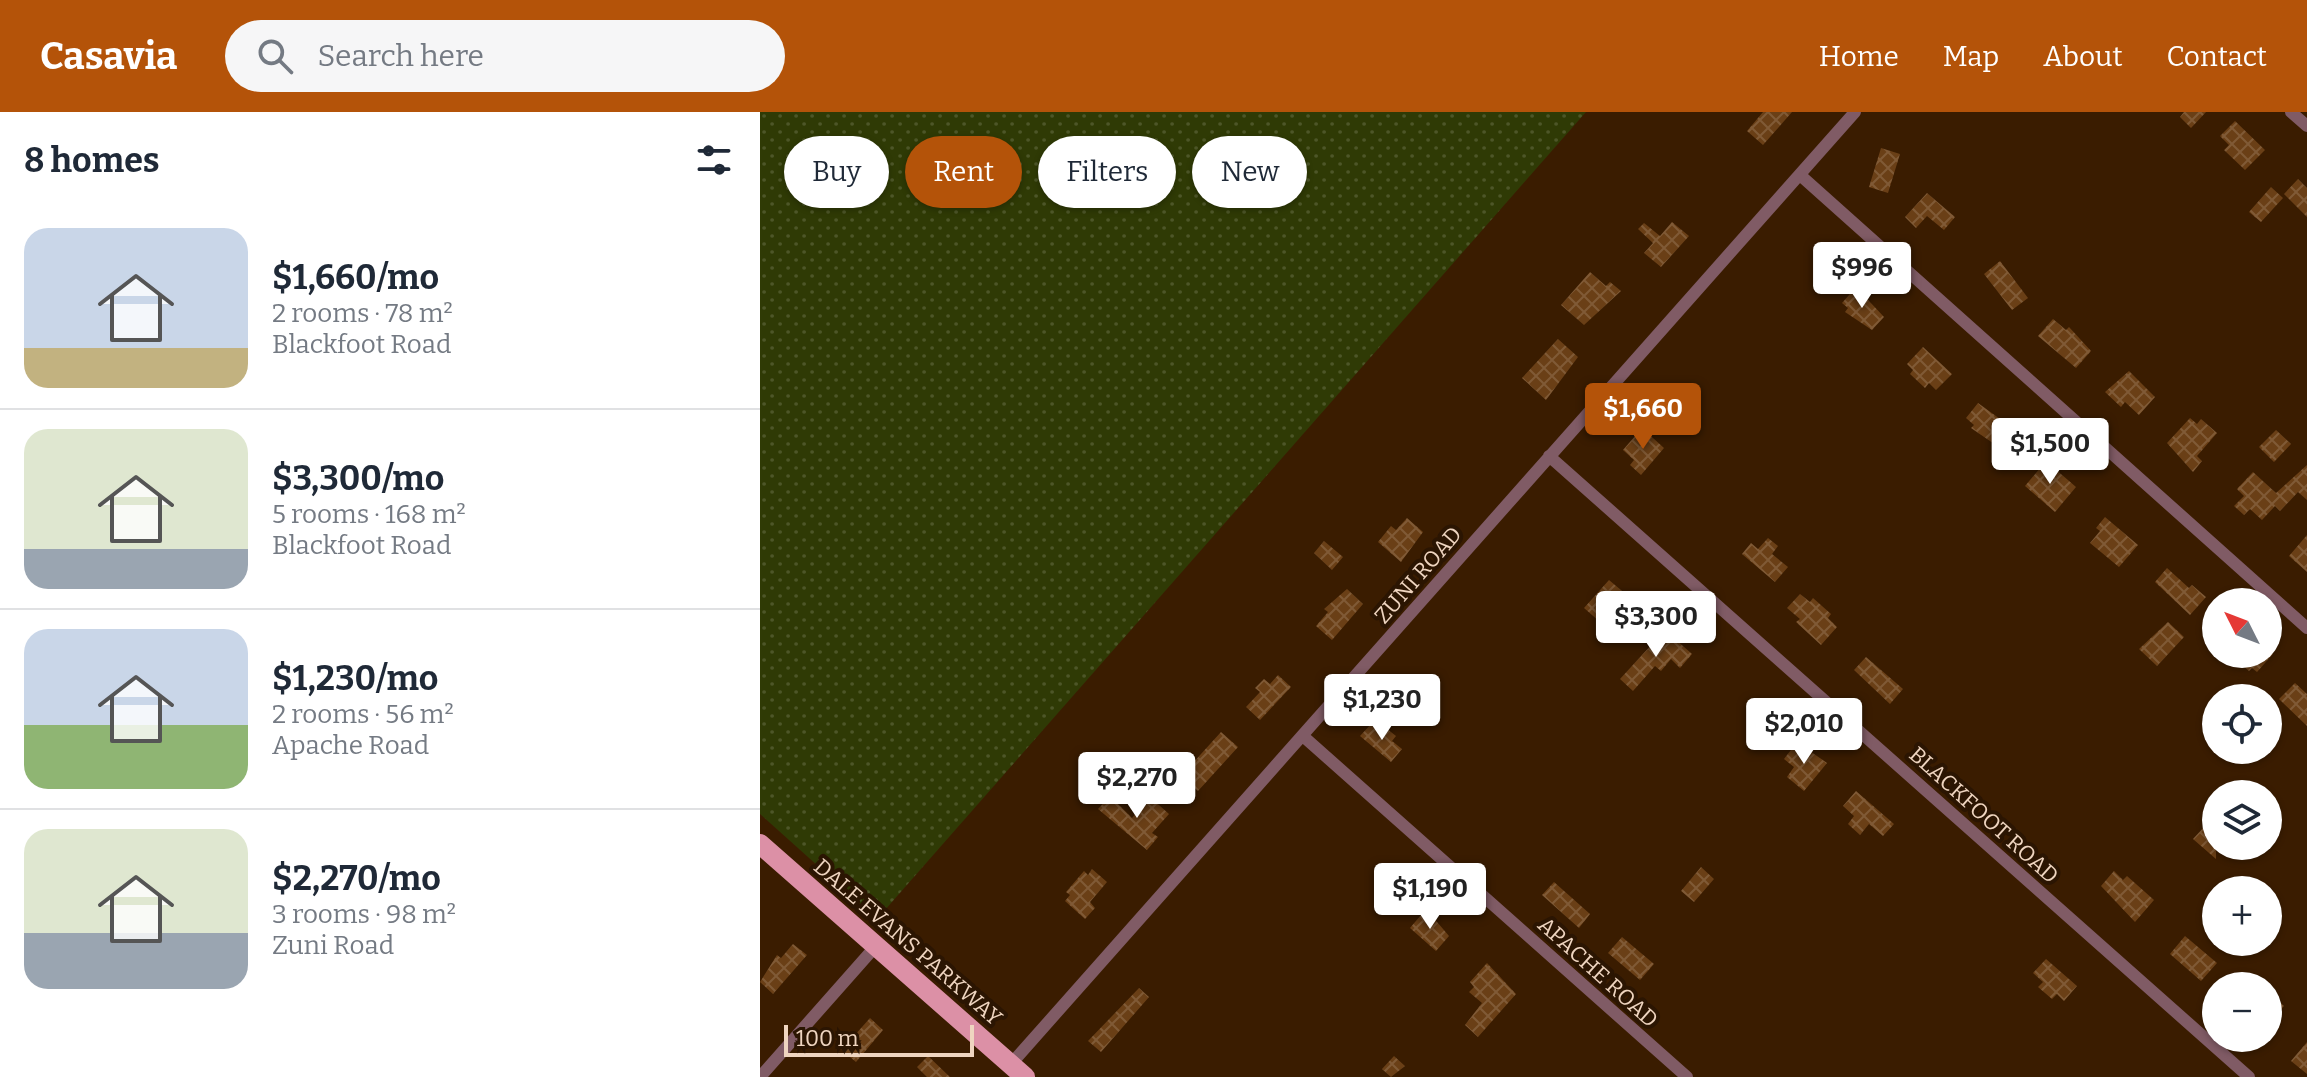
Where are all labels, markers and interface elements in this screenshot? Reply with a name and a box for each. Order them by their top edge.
search box [225,20,785,92]
text: Casavia [40,33,177,79]
icon: search [253,34,297,78]
text: Search here [317,38,484,74]
text: Home [1819,40,1899,73]
text: Map [1943,40,1999,73]
text: About [2043,40,2123,73]
text: Contact [2167,40,2267,73]
chip: Buy [784,136,889,208]
chip: Rent [905,136,1022,208]
chip: Filters [1038,136,1176,208]
chip: New [1192,136,1307,208]
icon: filters [692,138,736,182]
text: 8 homes [24,140,160,181]
pin: $996 [1815,242,1909,310]
text: $996 [1831,252,1893,283]
text: $1,660/mo [272,257,439,298]
icon: home [88,260,184,356]
text: 2 rooms · 78 m² [272,298,453,329]
text: Blackfoot Road [272,329,451,360]
pin: $1,660 [1578,383,1708,451]
text: $1,660 [1603,393,1683,424]
pin: $1,500 [1985,418,2115,486]
text: $1,500 [2010,428,2090,459]
text: $3,300/mo [272,458,444,499]
icon: home [88,461,184,557]
text: 5 rooms · 168 m² [272,499,466,530]
street label: ZUNI ROAD [1369,521,1467,629]
text: Blackfoot Road [272,530,451,561]
north arrow [2202,588,2282,668]
map controls [2202,588,2282,1052]
pin: $3,300 [1591,591,1721,659]
text: $3,300 [1614,601,1698,632]
text: $1,230/mo [272,658,438,699]
icon: home [88,661,184,757]
pin: $1,230 [1317,674,1447,742]
text: $1,230 [1342,684,1422,715]
button: locate [2202,684,2282,764]
pin: $2,010 [1739,698,1869,766]
text: 2 rooms · 56 m² [272,699,454,730]
text: $2,010 [1764,708,1844,739]
text: Apache Road [272,730,429,761]
street label: BLACKFOOT ROAD [1904,741,2064,889]
pin: $2,270 [1072,752,1202,820]
text: $2,270 [1096,762,1178,793]
button: layers [2202,780,2282,860]
street label: DALE EVANS PARKWAY [808,853,1008,1032]
text: $2,270/mo [272,858,441,899]
icon: home [88,861,184,957]
pin: $1,190 [1365,863,1495,931]
text: $1,190 [1392,873,1468,904]
button: + [2202,876,2282,956]
text: 3 rooms · 98 m² [272,899,456,930]
street label: APACHE ROAD [1532,911,1664,1033]
text: Zuni Road [272,930,394,961]
button: − [2202,972,2282,1052]
scale bar [784,1021,974,1057]
text: 100 m [796,1025,859,1052]

